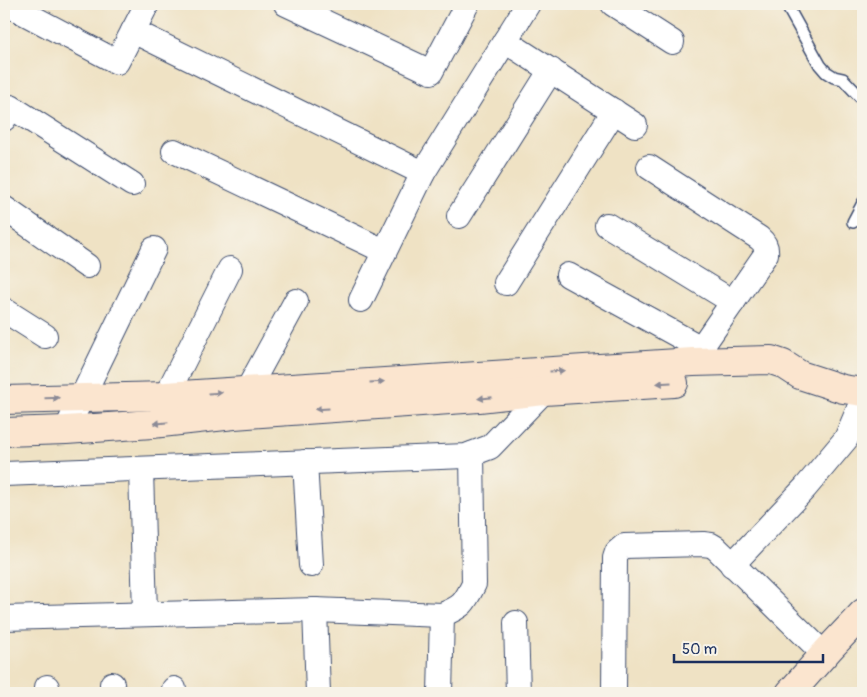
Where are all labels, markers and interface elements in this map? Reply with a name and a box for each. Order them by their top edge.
one-way arrow [549,367,565,375]
one-way arrow [369,378,385,386]
one-way arrow [656,380,672,388]
one-way arrow [207,388,223,396]
one-way arrow [45,394,61,402]
one-way arrow [476,394,492,402]
one-way arrow [314,405,330,413]
one-way arrow [152,419,168,427]
scale bar [674,632,823,664]
text: 50 m [682,640,717,659]

